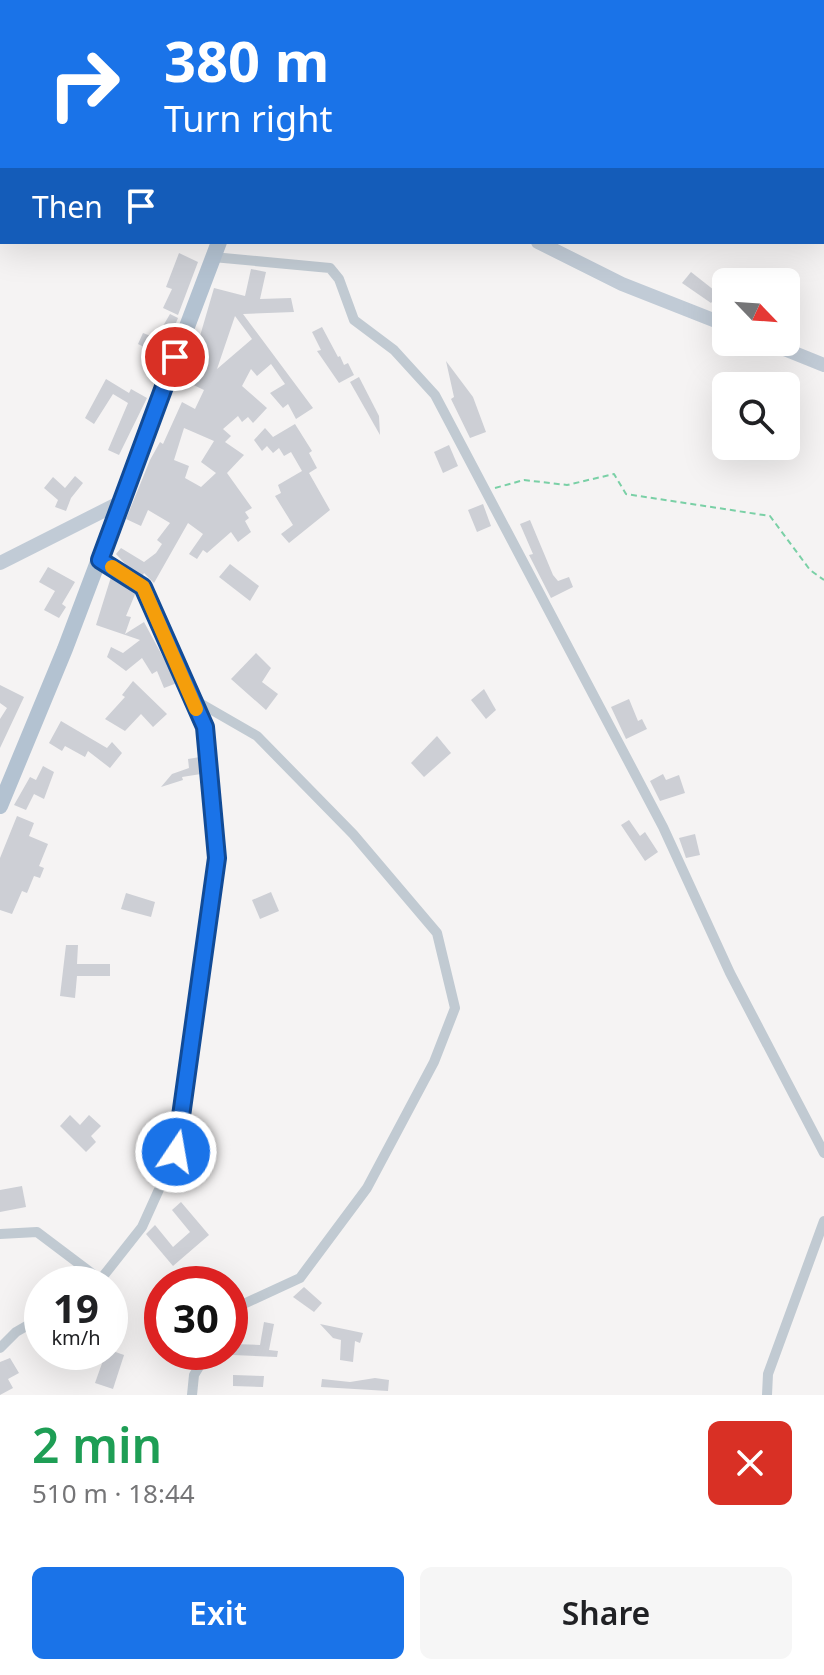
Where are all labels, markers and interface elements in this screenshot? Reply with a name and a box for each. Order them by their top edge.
text: 380 m [164,22,329,98]
icon: right [32,32,136,136]
text: Turn right [164,94,332,143]
icon: arrive [119,184,163,228]
text: Then [32,186,103,227]
north arrow [712,268,800,356]
map controls [712,268,800,460]
pin [141,323,209,391]
icon: arrive [153,335,197,379]
button: search [712,372,800,460]
position arrow [134,1110,218,1194]
speed limit sign: 30 [144,1266,248,1370]
text: 19 [53,1280,99,1335]
text: km/h [51,1324,101,1351]
text: 2 min [32,1412,162,1477]
button: close [708,1421,792,1505]
text: 510 m · 18:44 [32,1475,195,1511]
button: Exit [32,1567,404,1659]
button: Share [420,1567,792,1659]

